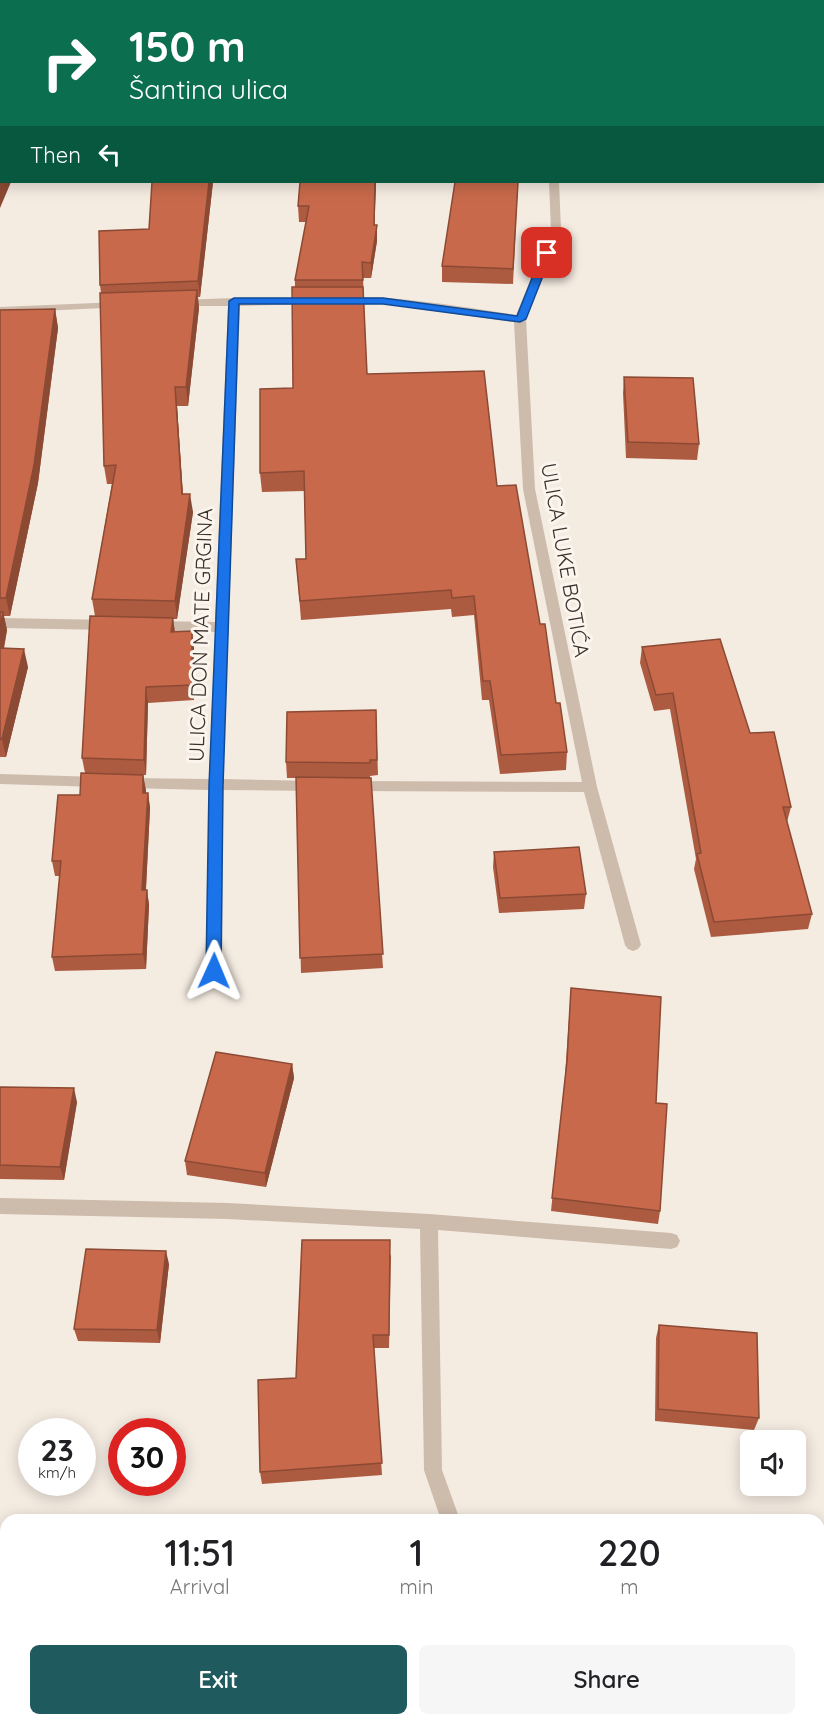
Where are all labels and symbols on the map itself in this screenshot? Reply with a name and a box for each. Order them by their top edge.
pin [521,227,572,278]
street label: ULICA LUKE BOTIĆA [536,461,596,659]
street label: ULICA DON MATE GRGINA [183,508,217,762]
position arrow [182,939,246,1003]
speed limit sign: 30 [108,1418,186,1496]

